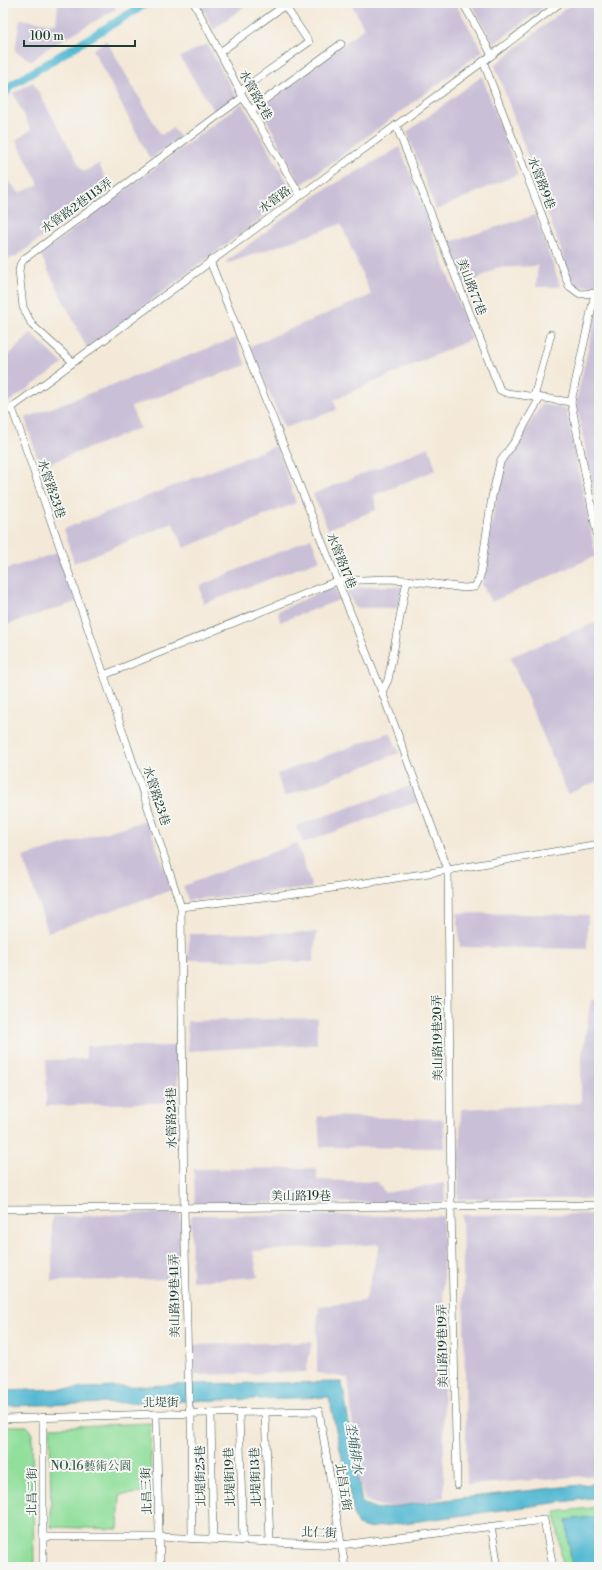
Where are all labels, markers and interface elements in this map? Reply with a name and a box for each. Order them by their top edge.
scale bar [24,22,135,48]
text: 100 m [30,29,64,44]
street label: 水管路2巷 [235,67,275,123]
street label: 水管路9巷 [524,155,558,211]
street label: 水管路2巷113弄 [39,175,115,237]
street label: 水管路 [256,183,294,217]
street label: 美山路77巷 [453,256,489,318]
street label: 水管路23巷 [34,457,68,521]
street label: 水管路17巷 [323,531,359,591]
street label: 水管路23巷 [139,764,173,828]
street label: 美山路19巷20弄 [430,994,446,1082]
street label: 水管路23巷 [164,1087,180,1149]
street label: 美山路19巷 [271,1189,331,1204]
street label: 美山路19巷41弄 [167,1254,183,1338]
street label: 美山路19巷19弄 [435,1304,451,1388]
street label: 北堤街 [143,1395,180,1411]
water label: 坔埔排水 [342,1421,366,1477]
street label: 北堤街25巷 [193,1445,209,1507]
street label: 北堤街19巷 [221,1447,239,1507]
street label: 北堤街13巷 [247,1447,265,1507]
park label: NO.16藝術公園 [51,1459,131,1474]
street label: 北昌五街 [332,1462,354,1513]
street label: 北昌三街 [139,1466,155,1515]
street label: 北昌二街 [25,1467,40,1516]
street label: 北仁街 [301,1525,338,1541]

